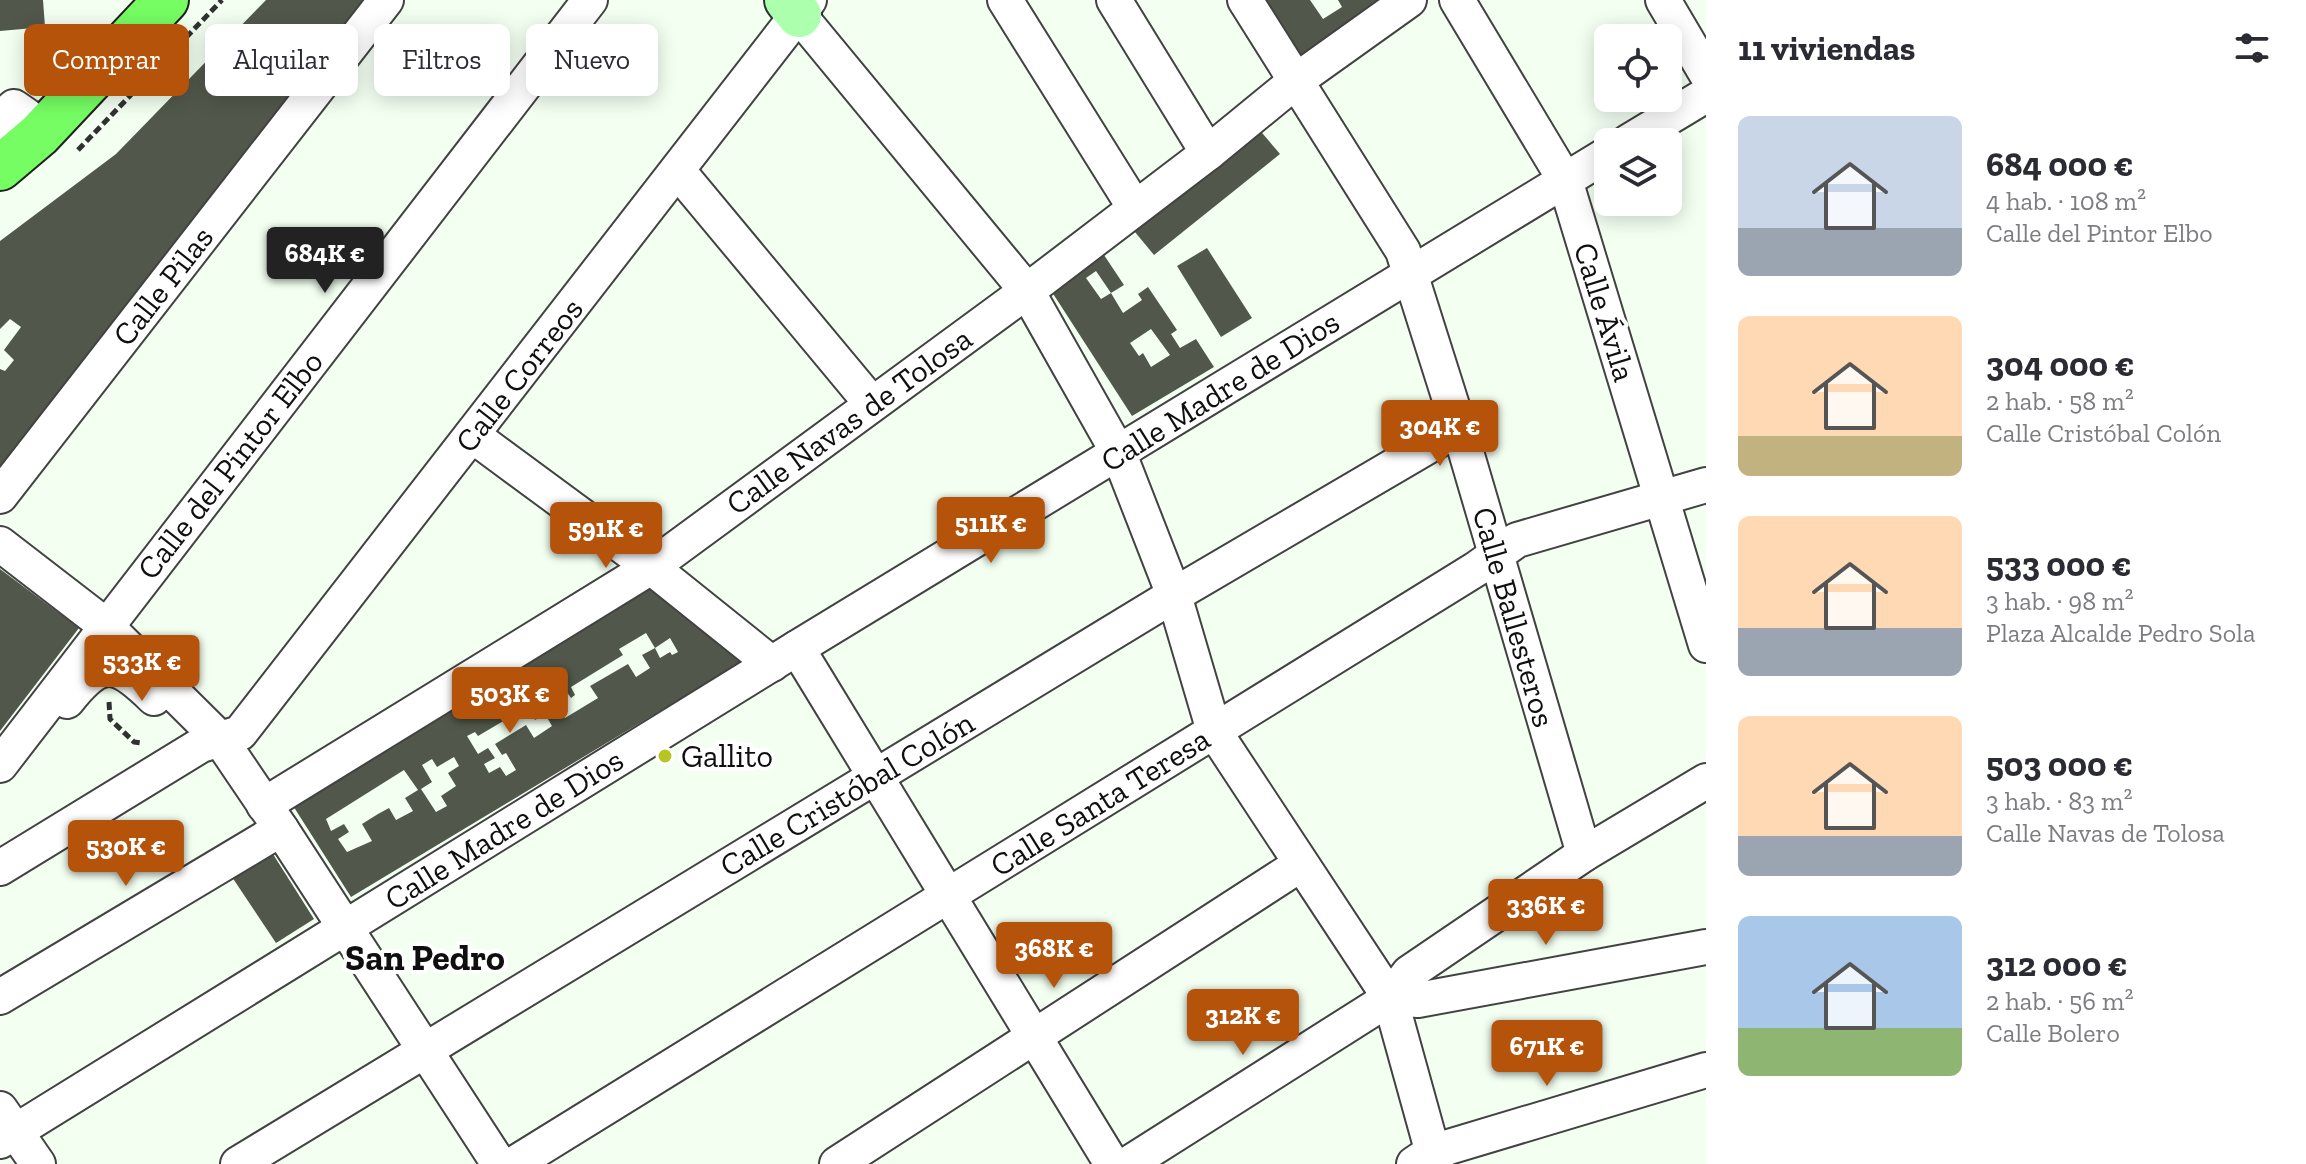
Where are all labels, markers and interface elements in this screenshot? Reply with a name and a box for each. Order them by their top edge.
chip: Comprar [24,24,189,96]
chip: Alquilar [205,24,358,96]
chip: Filtros [374,24,510,96]
chip: Nuevo [526,24,658,96]
map controls [1594,24,1682,216]
button: locate [1594,24,1682,112]
icon: filters [2230,26,2274,70]
text: 11 viviendas [1738,28,1915,69]
button: layers [1594,128,1682,216]
text: 684 000 € [1986,144,2134,185]
icon: home [1802,148,1898,244]
text: 4 hab. · 108 m² [1986,185,2146,217]
text: Calle del Pintor Elbo [1986,217,2213,249]
street label: Calle Pilas [105,219,221,353]
pin: 684K € [260,227,390,295]
text: 684K € [285,237,365,269]
street label: Calle Ávila [1566,238,1644,386]
street label: Calle Correos [447,290,591,460]
street label: Calle Madre de Dios [1094,302,1346,480]
street label: Calle Navas de Tolosa [719,319,979,523]
street label: Calle del Pintor Elbo [129,343,331,587]
text: 304 000 € [1986,344,2135,385]
icon: home [1802,348,1898,444]
text: 2 hab. · 58 m² [1986,385,2134,417]
pin: 304K € [1375,400,1505,468]
text: 304K € [1399,410,1481,442]
text: Calle Cristóbal Colón [1986,417,2221,449]
pin: 511K € [926,497,1056,565]
pin: 591K € [541,502,671,570]
street label: Calle Ballesteros [1464,503,1564,731]
text: 511K € [955,507,1027,539]
text: 591K € [568,512,644,544]
text: 533 000 € [1986,544,2132,585]
icon: home [1802,548,1898,644]
text: 3 hab. · 98 m² [1986,585,2134,617]
text: Plaza Alcalde Pedro Sola [1986,617,2255,649]
pin: 533K € [77,635,207,703]
text: 533K € [102,645,182,677]
pin: 503K € [445,667,575,735]
text: 503K € [470,677,550,709]
street label: Calle Cristóbal Colón [713,703,981,885]
street label: Calle Santa Teresa [983,719,1217,885]
place label: Gallito [681,737,773,775]
street label: Calle Madre de Dios [378,740,630,918]
text: 503 000 € [1986,744,2133,785]
marker: Gallito [656,747,674,765]
icon: home [1802,748,1898,844]
text: 3 hab. · 83 m² [1986,785,2132,817]
text: Calle Navas de Tolosa [1986,817,2225,849]
pin: 530K € [61,820,191,888]
text: 530K € [86,830,166,862]
pin: 336K € [1481,879,1611,947]
text: 336K € [1506,889,1586,921]
pin: 368K € [989,922,1119,990]
text: 368K € [1014,932,1094,964]
district label: San Pedro [345,936,505,979]
text: 312 000 € [1986,944,2128,985]
icon: home [1802,948,1898,1044]
text: 2 hab. · 56 m² [1986,985,2134,1017]
pin: 312K € [1178,989,1308,1057]
text: 312K € [1205,999,1281,1031]
text: Calle Bolero [1986,1017,2120,1049]
pin: 671K € [1482,1020,1612,1088]
text: 671K € [1509,1030,1585,1062]

